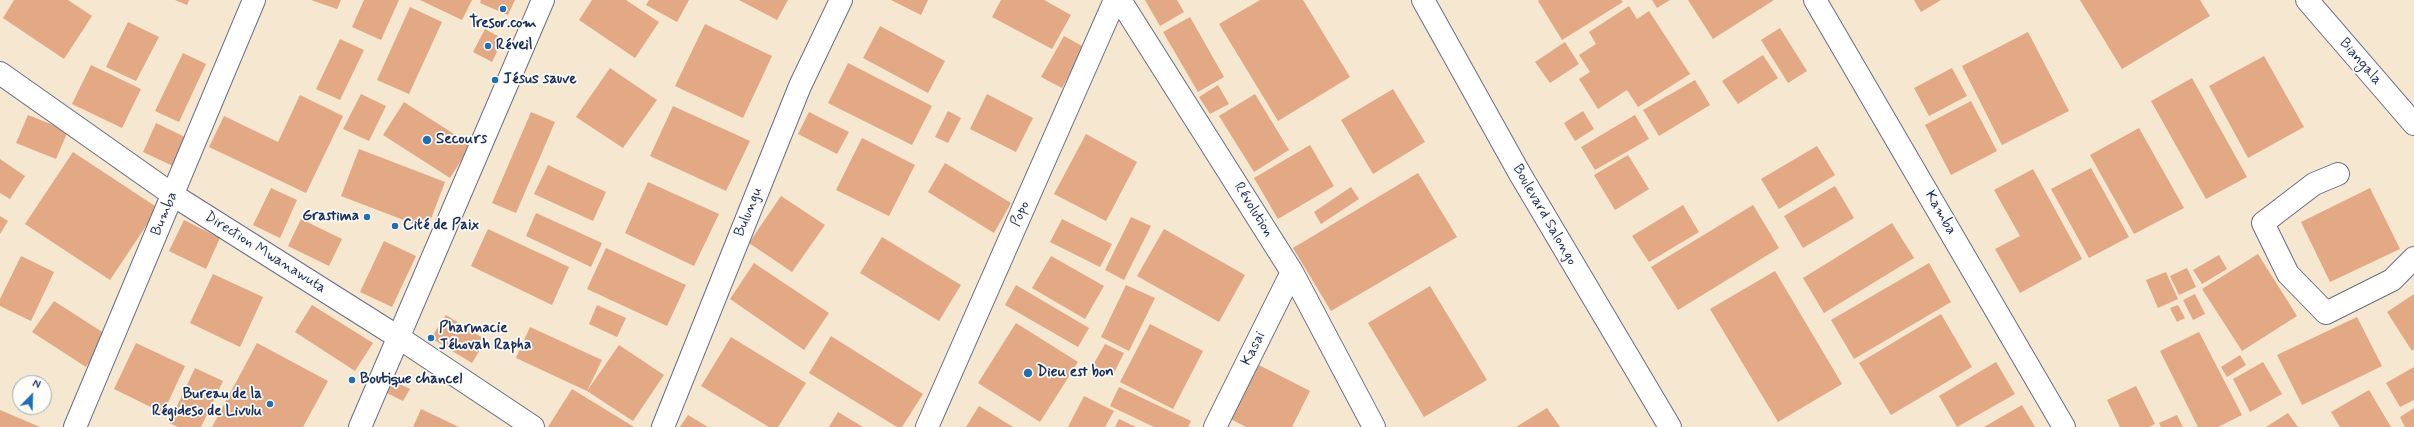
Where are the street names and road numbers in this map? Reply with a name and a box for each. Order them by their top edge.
street label: Biangala [2335,35,2385,89]
street label: Boulevard Salongo [1508,161,1580,269]
street label: Révolution [1229,179,1277,241]
street label: Bulungu [731,185,767,239]
street label: Kamba [1920,188,1960,238]
street label: Bumba [148,189,182,239]
street label: Popo [1007,198,1035,230]
street label: Direction Mwanawuta [201,208,329,298]
street label: Kasai [1238,329,1270,369]

